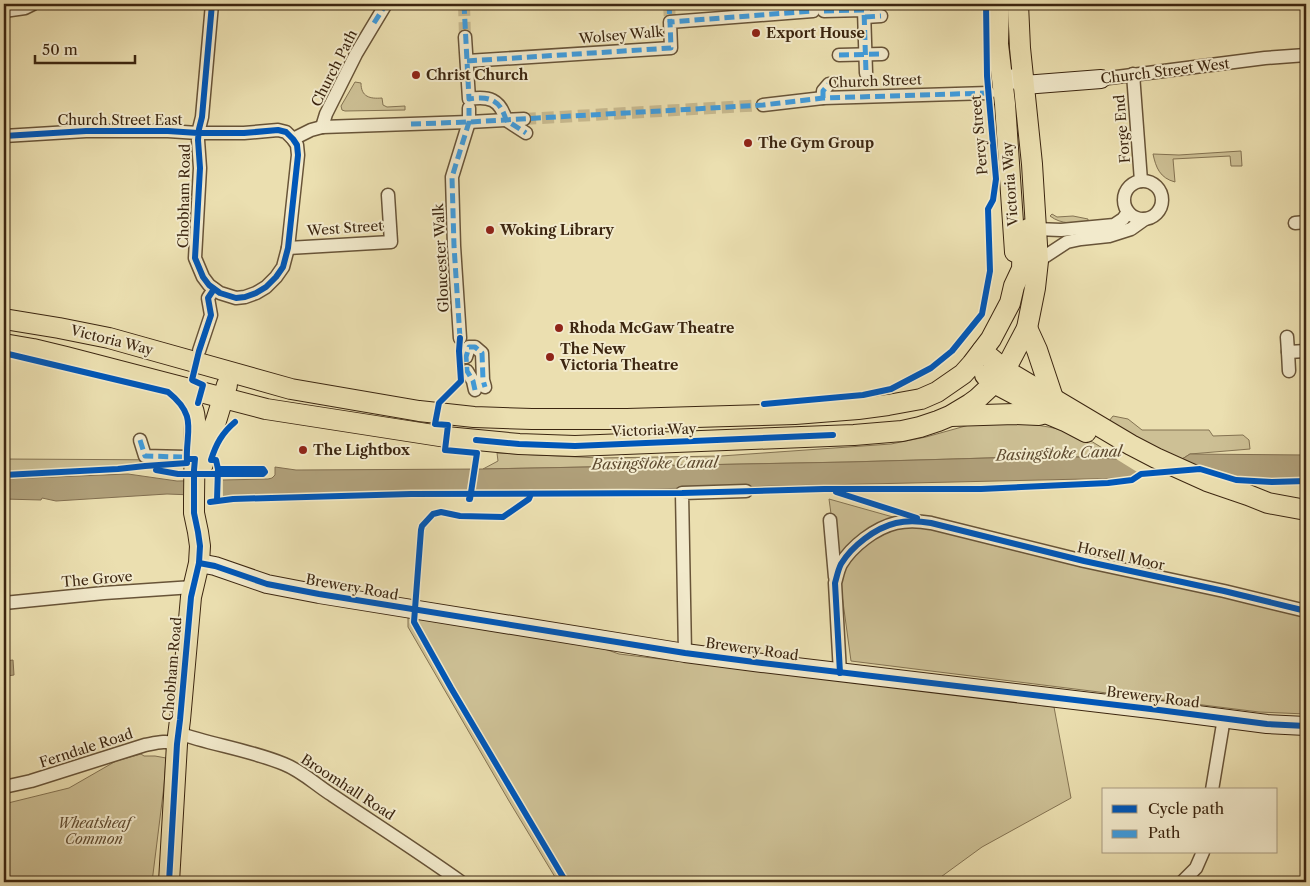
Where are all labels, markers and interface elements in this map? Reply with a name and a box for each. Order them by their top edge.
street label: Wolsey Walk [577,22,665,48]
place label: Export House [766,24,865,42]
street label: Church Path [307,26,361,109]
marker: Export House [750,27,762,39]
scale bar [35,32,135,64]
text: 50 m [42,40,78,59]
street label: Church Street West [1100,54,1230,88]
place label: Christ Church [426,66,529,84]
marker: Christ Church [410,69,422,81]
street label: Church Street [828,70,922,92]
street label: Forge End [1110,93,1134,164]
street label: Percy Street [967,94,991,176]
street label: Church Street East [57,111,183,129]
place label: The Gym Group [758,134,874,152]
marker: The Gym Group [742,137,754,149]
street label: Victoria Way [998,141,1022,228]
street label: Chobham Road [174,143,194,248]
street label: Gloucester Walk [429,202,453,313]
street label: West Street [305,216,384,240]
place label: Woking Library [499,221,614,239]
marker: Woking Library [484,224,496,236]
place label: Rhoda McGaw Theatre [569,319,734,337]
street label: Victoria Way [68,321,155,359]
marker: Rhoda McGaw Theatre [553,322,565,334]
place label: The New Victoria Theatre [559,340,678,374]
marker: The New Victoria Theatre [544,351,556,363]
street label: Victoria Way [610,420,697,441]
place label: The Lightbox [313,441,411,459]
water label: Basingstoke Canal [994,441,1125,465]
marker: The Lightbox [297,444,309,456]
water label: Basingstoke Canal [591,452,721,474]
street label: Horsell Moor [1076,538,1166,574]
street label: The Grove [61,567,133,591]
street label: Brewery Road [304,570,400,604]
street label: Chobham Road [158,616,186,722]
street label: Brewery Road [704,634,800,664]
street label: Brewery Road [1105,682,1201,712]
street label: Ferndale Road [37,724,135,772]
street label: Broomhall Road [298,750,399,824]
legend [1102,788,1278,854]
text: Cycle path [1148,799,1225,818]
park label: Wheatsheaf Common [57,814,136,848]
text: Path [1148,823,1181,842]

